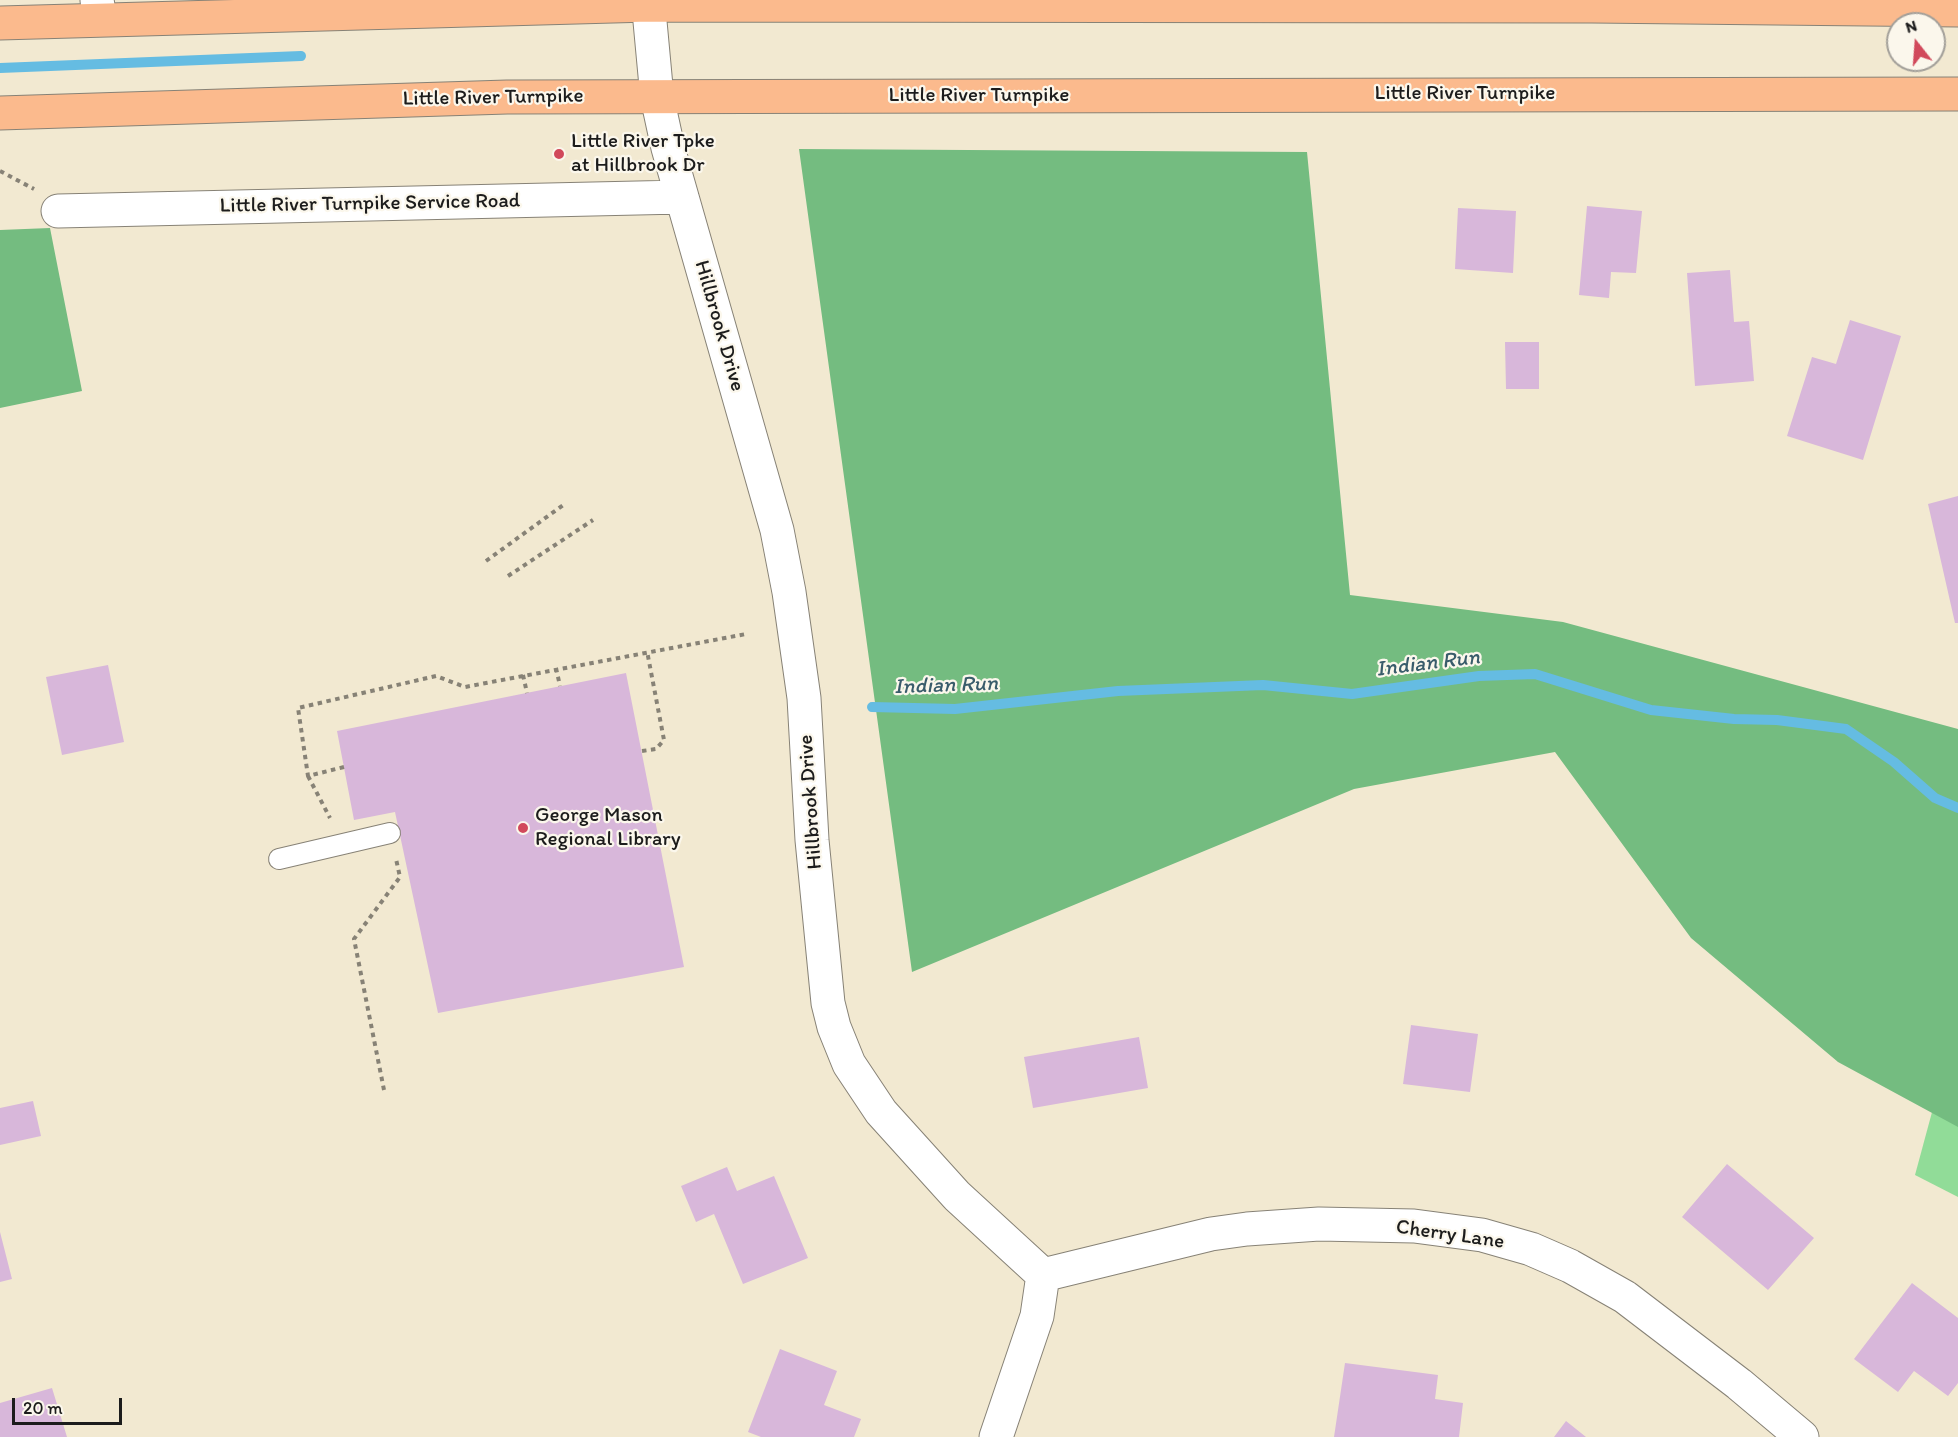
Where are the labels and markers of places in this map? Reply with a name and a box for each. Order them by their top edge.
place label: Little River Tpke at Hillbrook Dr [571,129,715,179]
marker: Little River Tpke at Hillbrook Dr [552,147,566,161]
place label: George Mason Regional Library [535,803,681,853]
marker: George Mason Regional Library [516,821,530,835]

